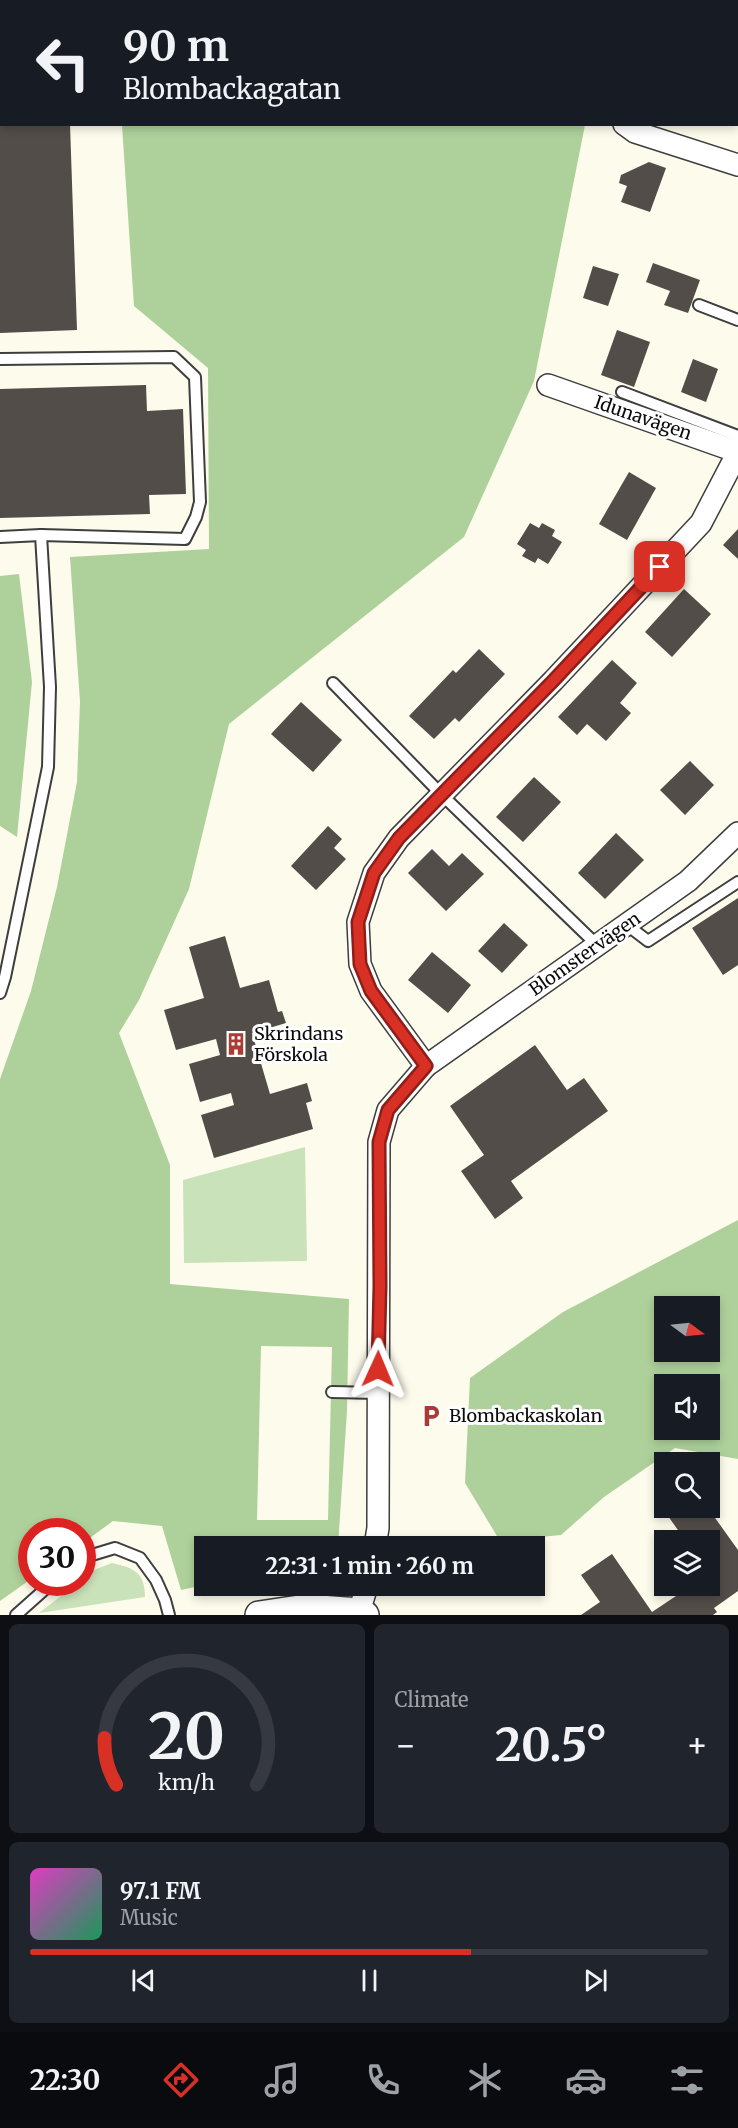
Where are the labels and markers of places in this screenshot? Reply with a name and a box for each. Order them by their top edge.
pin [634,541,685,592]
place label: Skrindans Förskola [254,1022,344,1066]
building icon: Skrindans Förskola [223,1031,249,1057]
parking icon: Blombackaskolan [418,1403,444,1429]
place label: Blombackaskolan [449,1404,602,1427]

